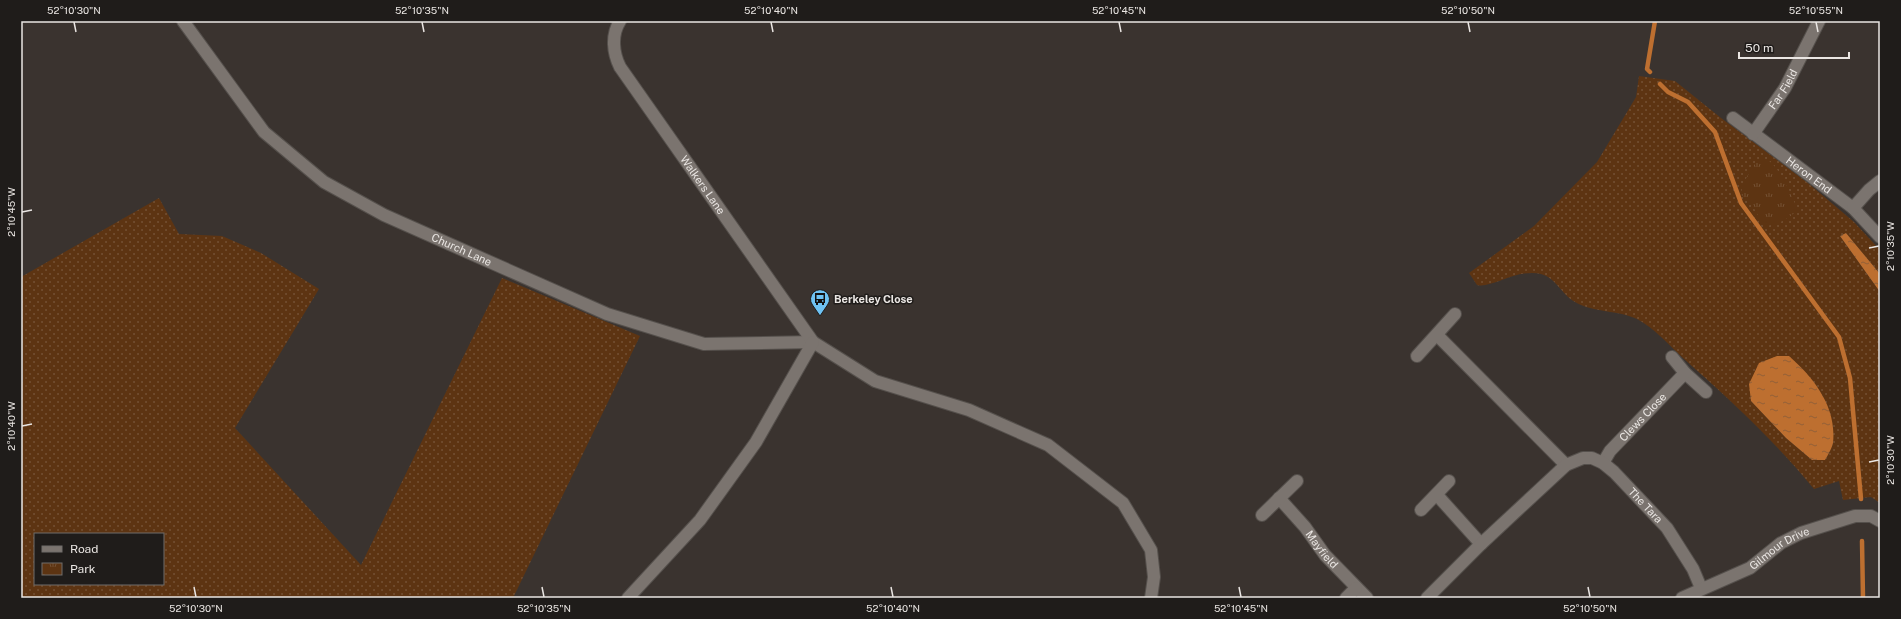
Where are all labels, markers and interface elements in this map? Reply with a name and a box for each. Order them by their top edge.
text: 52°10'30"N [47,4,101,16]
text: 52°10'35"N [395,4,449,16]
text: 52°10'40"N [744,4,798,16]
text: 52°10'45"N [1092,4,1146,16]
text: 52°10'50"N [1441,4,1495,16]
text: 52°10'55"N [1789,4,1843,16]
scale bar [1739,34,1849,60]
text: 50 m [1745,41,1773,55]
street label: Far Field [1766,67,1800,111]
street label: Walkers Lane [678,153,727,216]
street label: Heron End [1784,154,1834,196]
text: 2°10'45"W [5,187,17,237]
text: 2°10'35"W [1884,221,1896,271]
street label: Church Lane [430,231,494,268]
bus stop icon: Berkeley Close [809,288,831,316]
place label: Berkeley Close [834,293,913,305]
street label: Clews Close [1617,390,1669,444]
text: 2°10'40"W [5,401,17,451]
text: 2°10'30"W [1884,435,1896,485]
street label: The Tara [1626,485,1665,525]
street label: Gilmour Drive [1747,525,1811,572]
street label: Mayfield [1303,528,1340,571]
legend [34,533,164,585]
text: Road [70,542,98,556]
text: Park [70,562,96,576]
text: 52°10'30"N [169,602,223,614]
text: 52°10'35"N [517,602,571,614]
text: 52°10'40"N [866,602,920,614]
text: 52°10'45"N [1214,602,1268,614]
text: 52°10'50"N [1563,602,1617,614]

